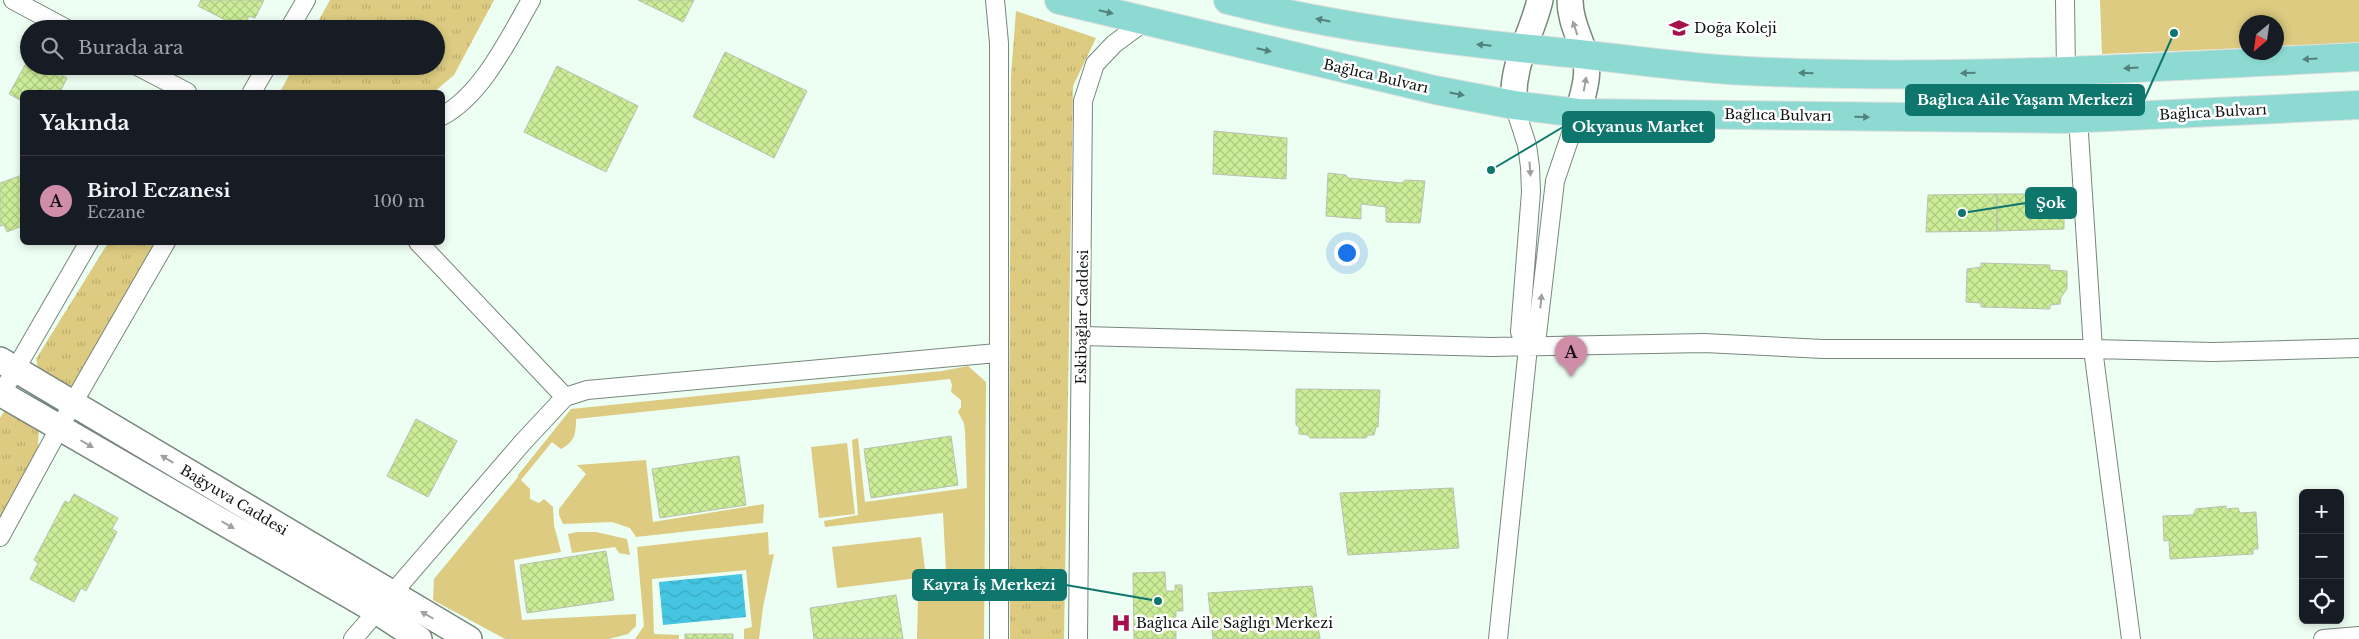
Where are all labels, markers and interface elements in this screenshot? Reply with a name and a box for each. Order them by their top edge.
one-way arrow [1099,8,1114,16]
north arrow [2239,15,2284,60]
one-way arrow [1315,16,1331,24]
school or university icon: Doğa Koleji [1668,17,1690,39]
place label: Doğa Koleji [1694,19,1777,37]
search box [20,20,445,75]
one-way arrow [1571,20,1579,35]
icon: search [38,34,66,62]
text: Burada ara [78,36,184,59]
one-way arrow [1476,40,1492,48]
one-way arrow [1257,46,1272,54]
street label: Bağlıca Bulvarı [1322,55,1431,97]
one-way arrow [2302,56,2318,64]
one-way arrow [2122,64,2138,72]
one-way arrow [1797,69,1813,77]
one-way arrow [1960,69,1976,77]
one-way arrow [1581,77,1589,92]
callout: Bağlıca Aile Yaşam Merkezi [1906,85,2144,115]
one-way arrow [1449,90,1464,98]
text: Bağlıca Aile Yaşam Merkezi [1917,90,2134,109]
street label: Bağlıca Bulvarı [2159,100,2267,124]
street label: Bağlıca Bulvarı [1724,105,1832,125]
text: Yakında [40,110,130,136]
callout: Okyanus Market [1563,112,1714,142]
one-way arrow [1855,113,1871,121]
text: Okyanus Market [1572,117,1704,136]
one-way arrow [1526,161,1534,177]
text: Birol Eczanesi [87,179,230,202]
callout: Şok [2026,188,2076,218]
text: A [50,191,62,211]
text: 100 m [373,191,425,211]
text: Şok [2036,193,2067,212]
text: Eczane [87,202,145,222]
your location [1334,240,1360,266]
street label: Eskibağlar Caddesi [1072,249,1092,385]
one-way arrow [1537,293,1545,309]
pin: A [1555,336,1587,377]
one-way arrow [80,440,94,449]
one-way arrow [161,455,174,464]
street label: Bağyuva Caddesi [177,461,291,539]
map controls [2299,489,2344,624]
button: + [2299,489,2344,534]
one-way arrow [221,521,234,530]
button: − [2299,534,2344,579]
callout: Kayra İş Merkezi [913,570,1066,600]
text: Kayra İş Merkezi [922,575,1056,594]
button: locate [2299,579,2344,624]
one-way arrow [421,610,434,619]
hospital icon: Bağlıca Aile Sağlığı Merkezi [1110,612,1132,634]
place label: Bağlıca Aile Sağlığı Merkezi [1136,614,1333,632]

